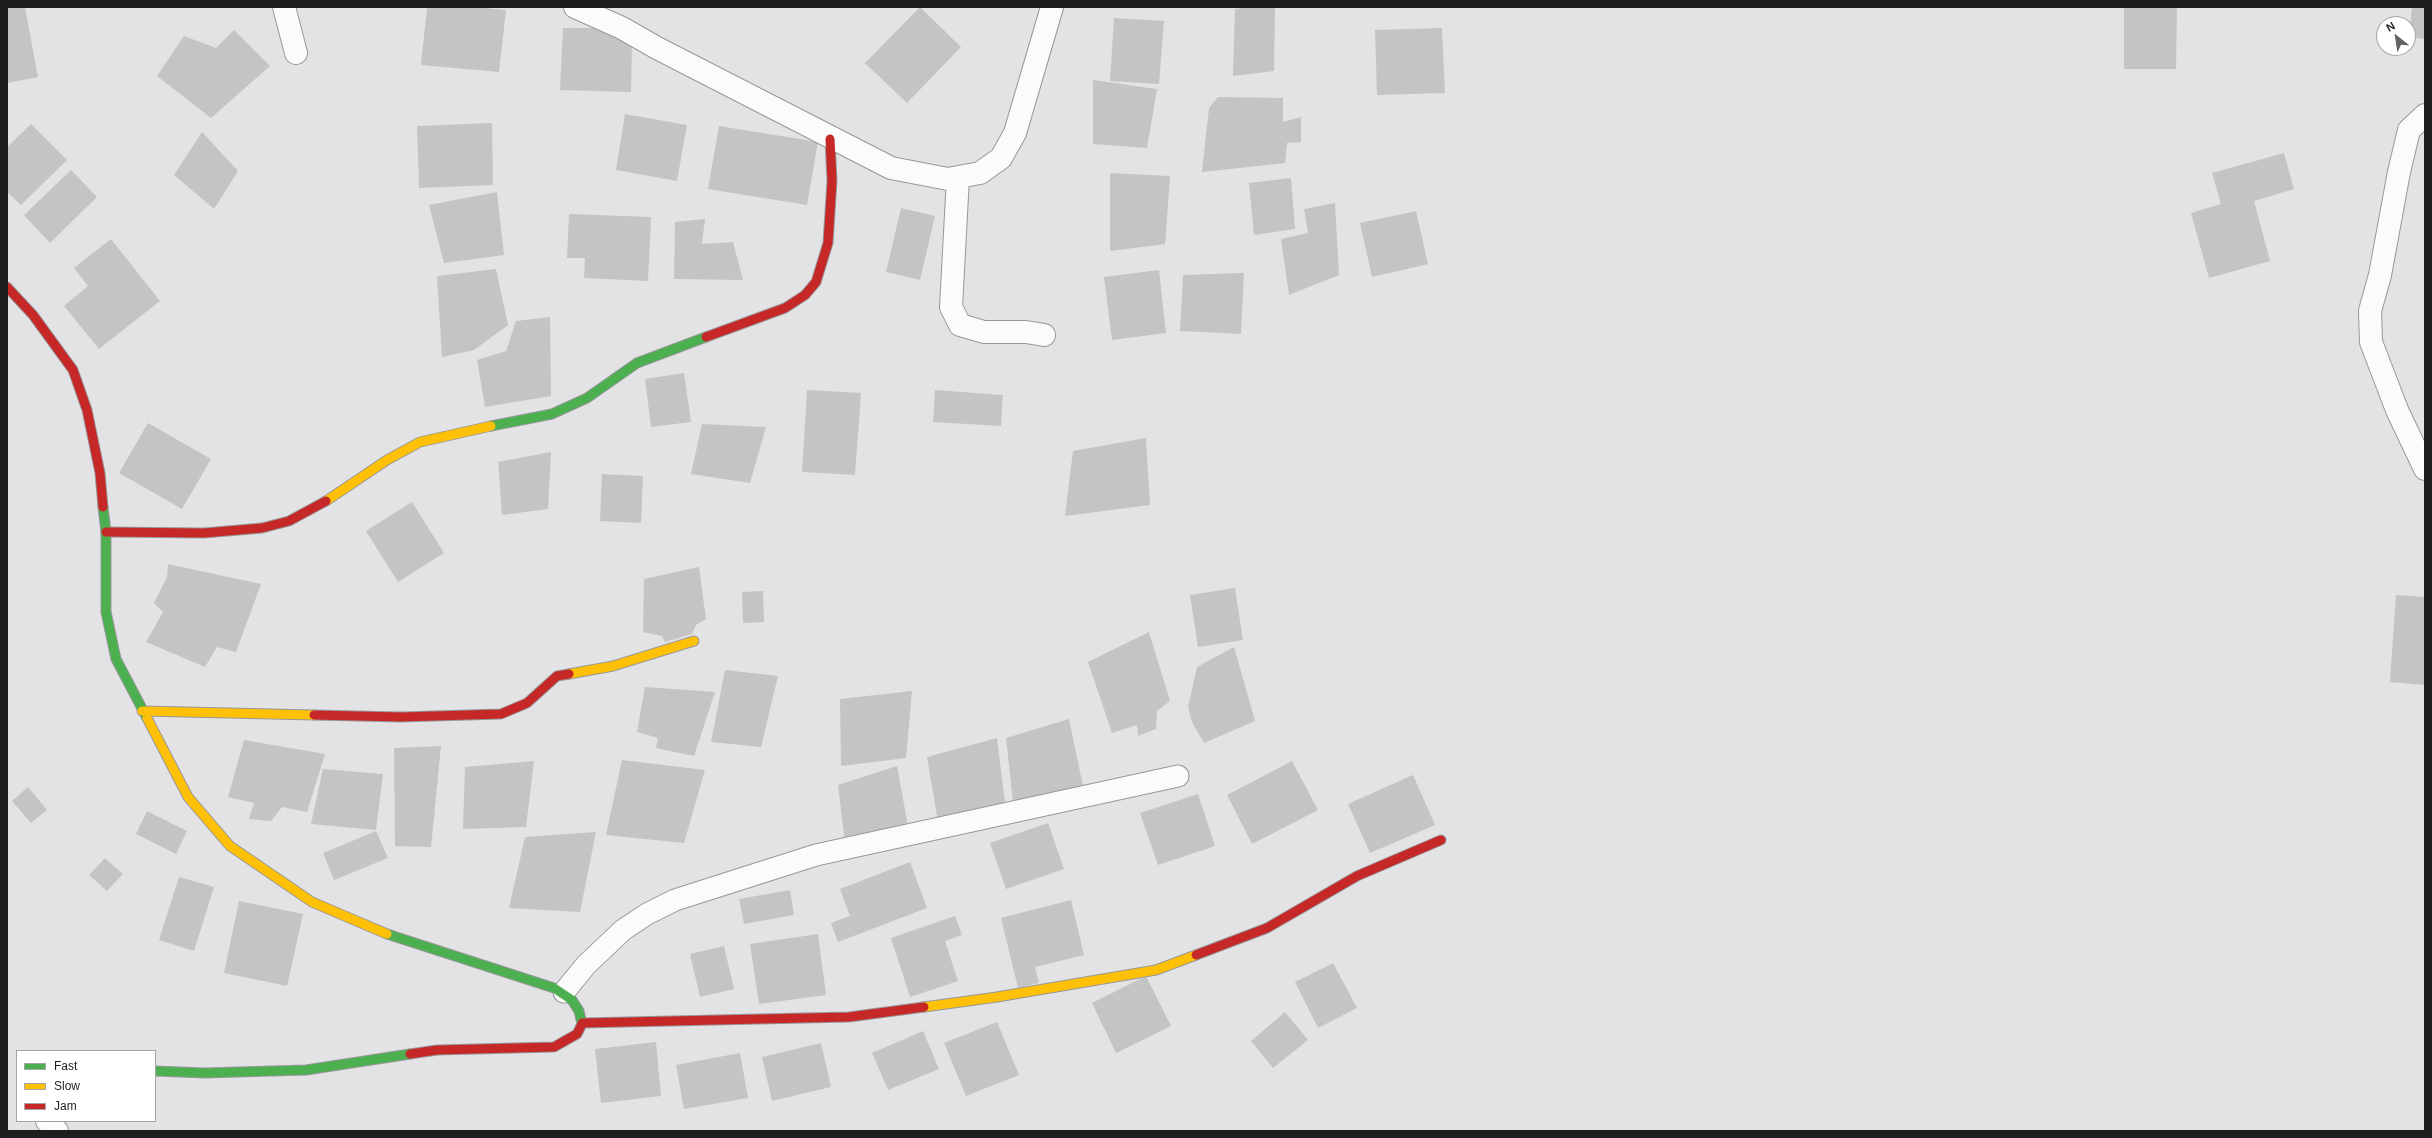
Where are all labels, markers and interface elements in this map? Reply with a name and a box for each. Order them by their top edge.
north arrow [2376,16,2416,56]
text: N [2384,19,2397,34]
legend [16,1050,156,1122]
text: Fast [54,1059,77,1073]
text: Slow [54,1079,80,1093]
text: Jam [54,1099,77,1113]

